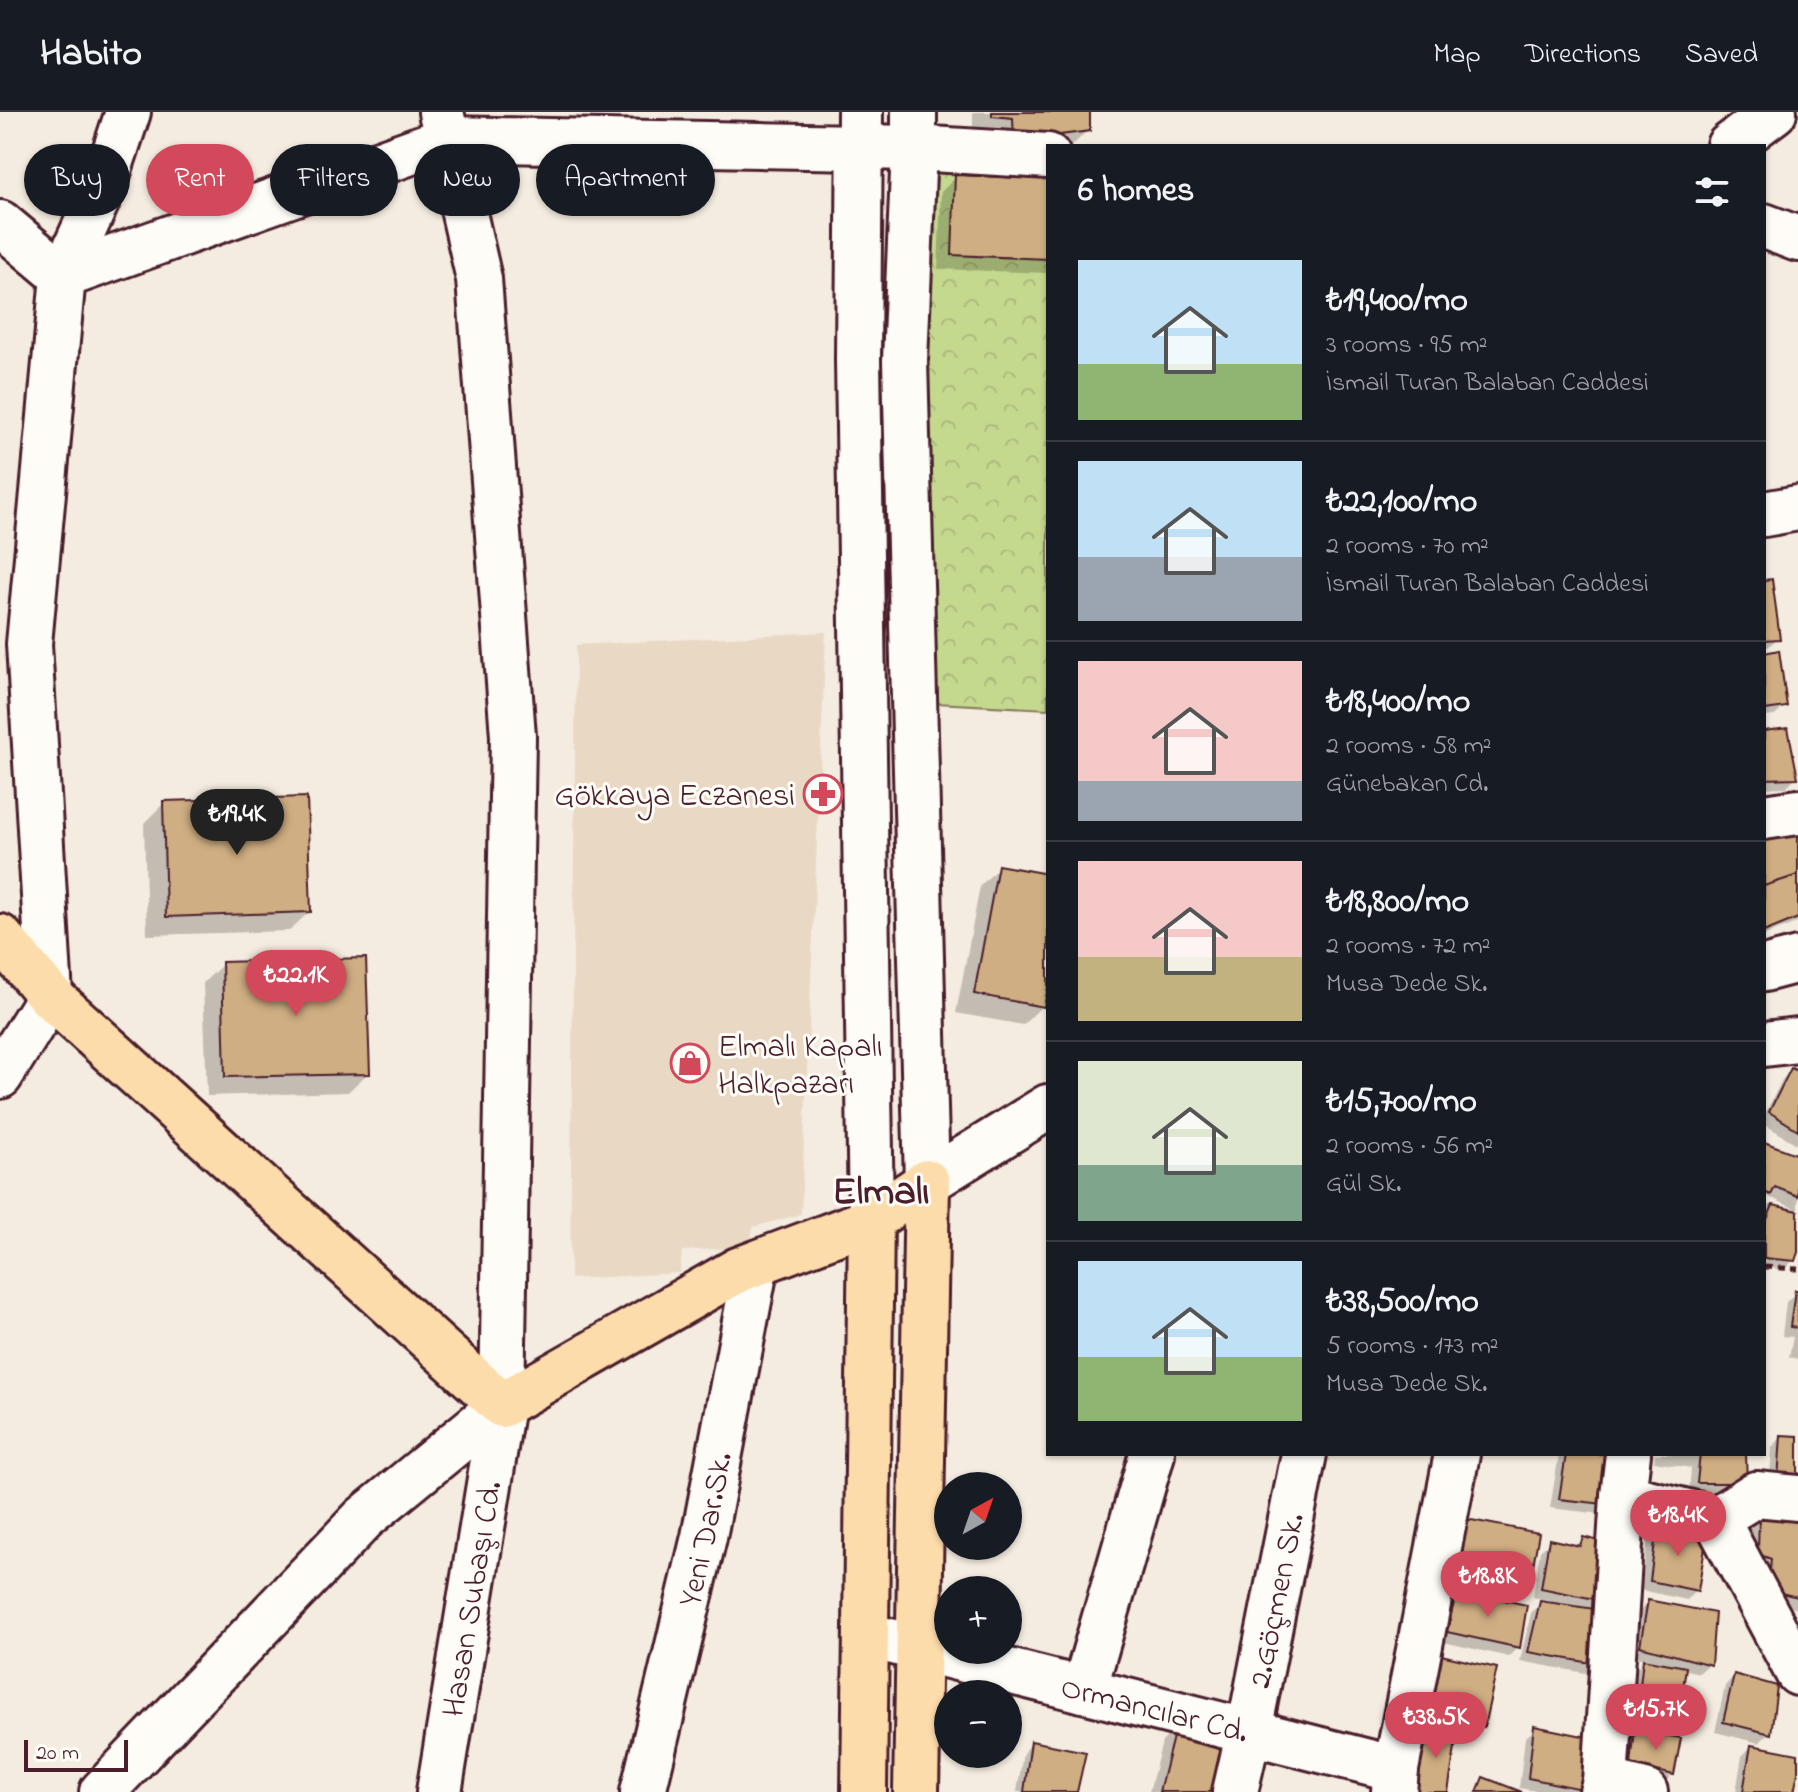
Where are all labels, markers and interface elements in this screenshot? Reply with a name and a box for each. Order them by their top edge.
text: Habito [40,27,142,83]
text: Map [1433,35,1481,76]
text: Directions [1525,35,1641,76]
text: Saved [1685,35,1758,76]
chip: Buy [24,144,130,216]
chip: Rent [146,144,254,216]
chip: Filters [270,144,398,216]
chip: New [414,144,520,216]
chip: Apartment [536,144,715,216]
text: 6 homes [1078,167,1194,217]
icon: filters [1690,170,1734,214]
text: ₺19,400/mo [1326,277,1468,327]
icon: home [1142,292,1238,388]
text: 3 rooms · 95 m² [1326,327,1487,365]
text: İsmail Turan Balaban Caddesi [1326,365,1649,403]
text: ₺22,100/mo [1326,478,1477,528]
icon: home [1142,493,1238,589]
text: 2 rooms · 70 m² [1326,528,1489,566]
text: İsmail Turan Balaban Caddesi [1326,566,1649,604]
text: ₺18,400/mo [1326,678,1470,728]
icon: home [1142,693,1238,789]
text: 2 rooms · 58 m² [1326,728,1492,766]
text: Günebakan Cd. [1326,766,1488,804]
pharmacy icon: Gökkaya Eczanesi [802,773,844,815]
place label: Gökkaya Eczanesi [554,774,795,821]
pin: ₺19.4K [172,789,302,857]
text: ₺19.4K [208,796,266,834]
text: ₺18,800/mo [1326,878,1469,928]
icon: home [1142,893,1238,989]
text: 2 rooms · 72 m² [1326,928,1491,966]
pin: ₺22.1K [231,950,361,1018]
text: ₺22.1K [264,957,328,995]
text: Musa Dede Sk. [1326,966,1487,1004]
place label: Elmalı Kapalı Halkpazarı [718,1025,883,1109]
shop icon: Elmalı Kapalı Halkpazarı [669,1042,711,1084]
text: ₺15,700/mo [1326,1078,1477,1128]
icon: home [1142,1093,1238,1189]
text: 2 rooms · 56 m² [1326,1128,1493,1166]
district label: Elmalı [832,1164,930,1223]
text: Gül Sk. [1326,1166,1401,1204]
text: ₺38,500/mo [1326,1278,1479,1328]
icon: home [1142,1293,1238,1389]
text: 5 rooms · 173 m² [1326,1328,1499,1366]
text: Musa Dede Sk. [1326,1366,1487,1404]
street label: Yeni Dar.Sk. [668,1448,747,1612]
north arrow [934,1472,1022,1560]
map controls [934,1472,1022,1768]
street label: Hasan Subaşı Cd. [432,1478,516,1721]
pin: ₺18.4K [1613,1490,1743,1558]
text: ₺18.4K [1648,1497,1708,1535]
street label: 2.Göçmen Sk. [1238,1509,1319,1692]
pin: ₺18.8K [1423,1551,1553,1619]
text: ₺18.8K [1459,1558,1517,1596]
button: + [934,1576,1022,1664]
street label: Ormancılar Cd. [1055,1665,1253,1758]
button: − [934,1680,1022,1768]
pin: ₺15.7K [1591,1684,1721,1752]
text: ₺15.7K [1624,1691,1688,1729]
pin: ₺38.5K [1371,1692,1501,1760]
text: ₺38.5K [1403,1699,1469,1737]
scale bar [24,1736,128,1772]
text: 20 m [36,1738,79,1770]

